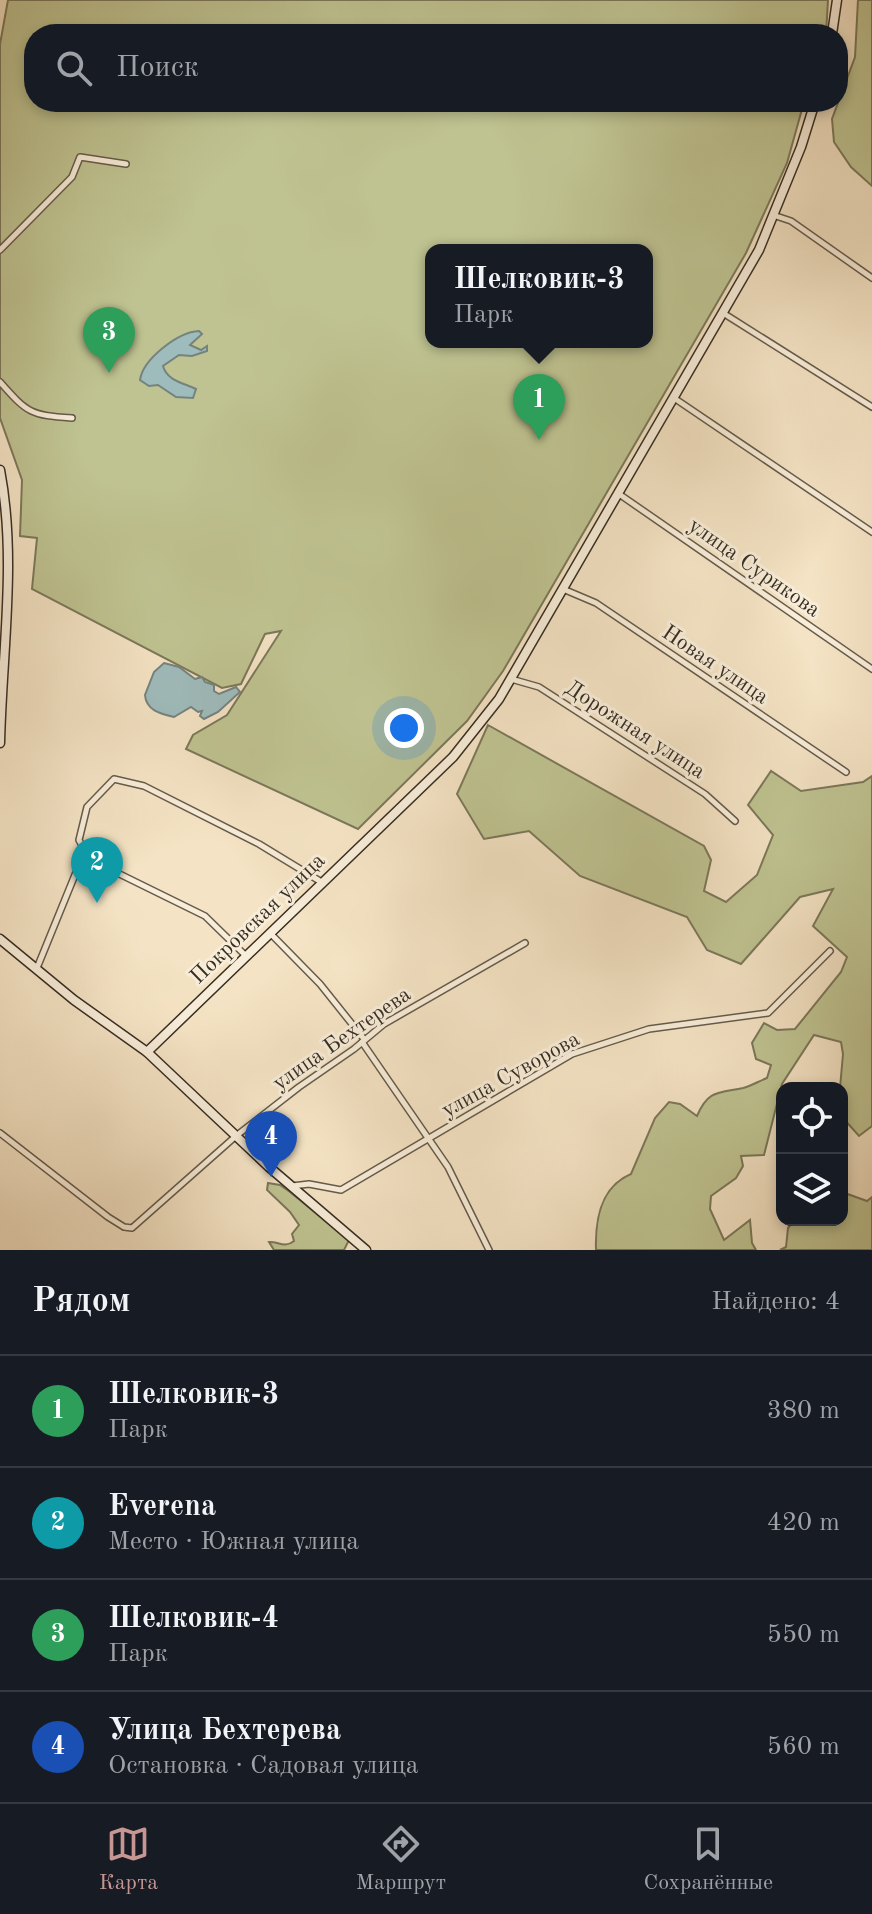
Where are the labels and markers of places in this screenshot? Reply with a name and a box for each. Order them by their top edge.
pin: 3 [83,307,135,373]
pin: 1 [513,374,565,440]
pin: 2 [71,837,123,903]
pin: 4 [245,1111,297,1177]

